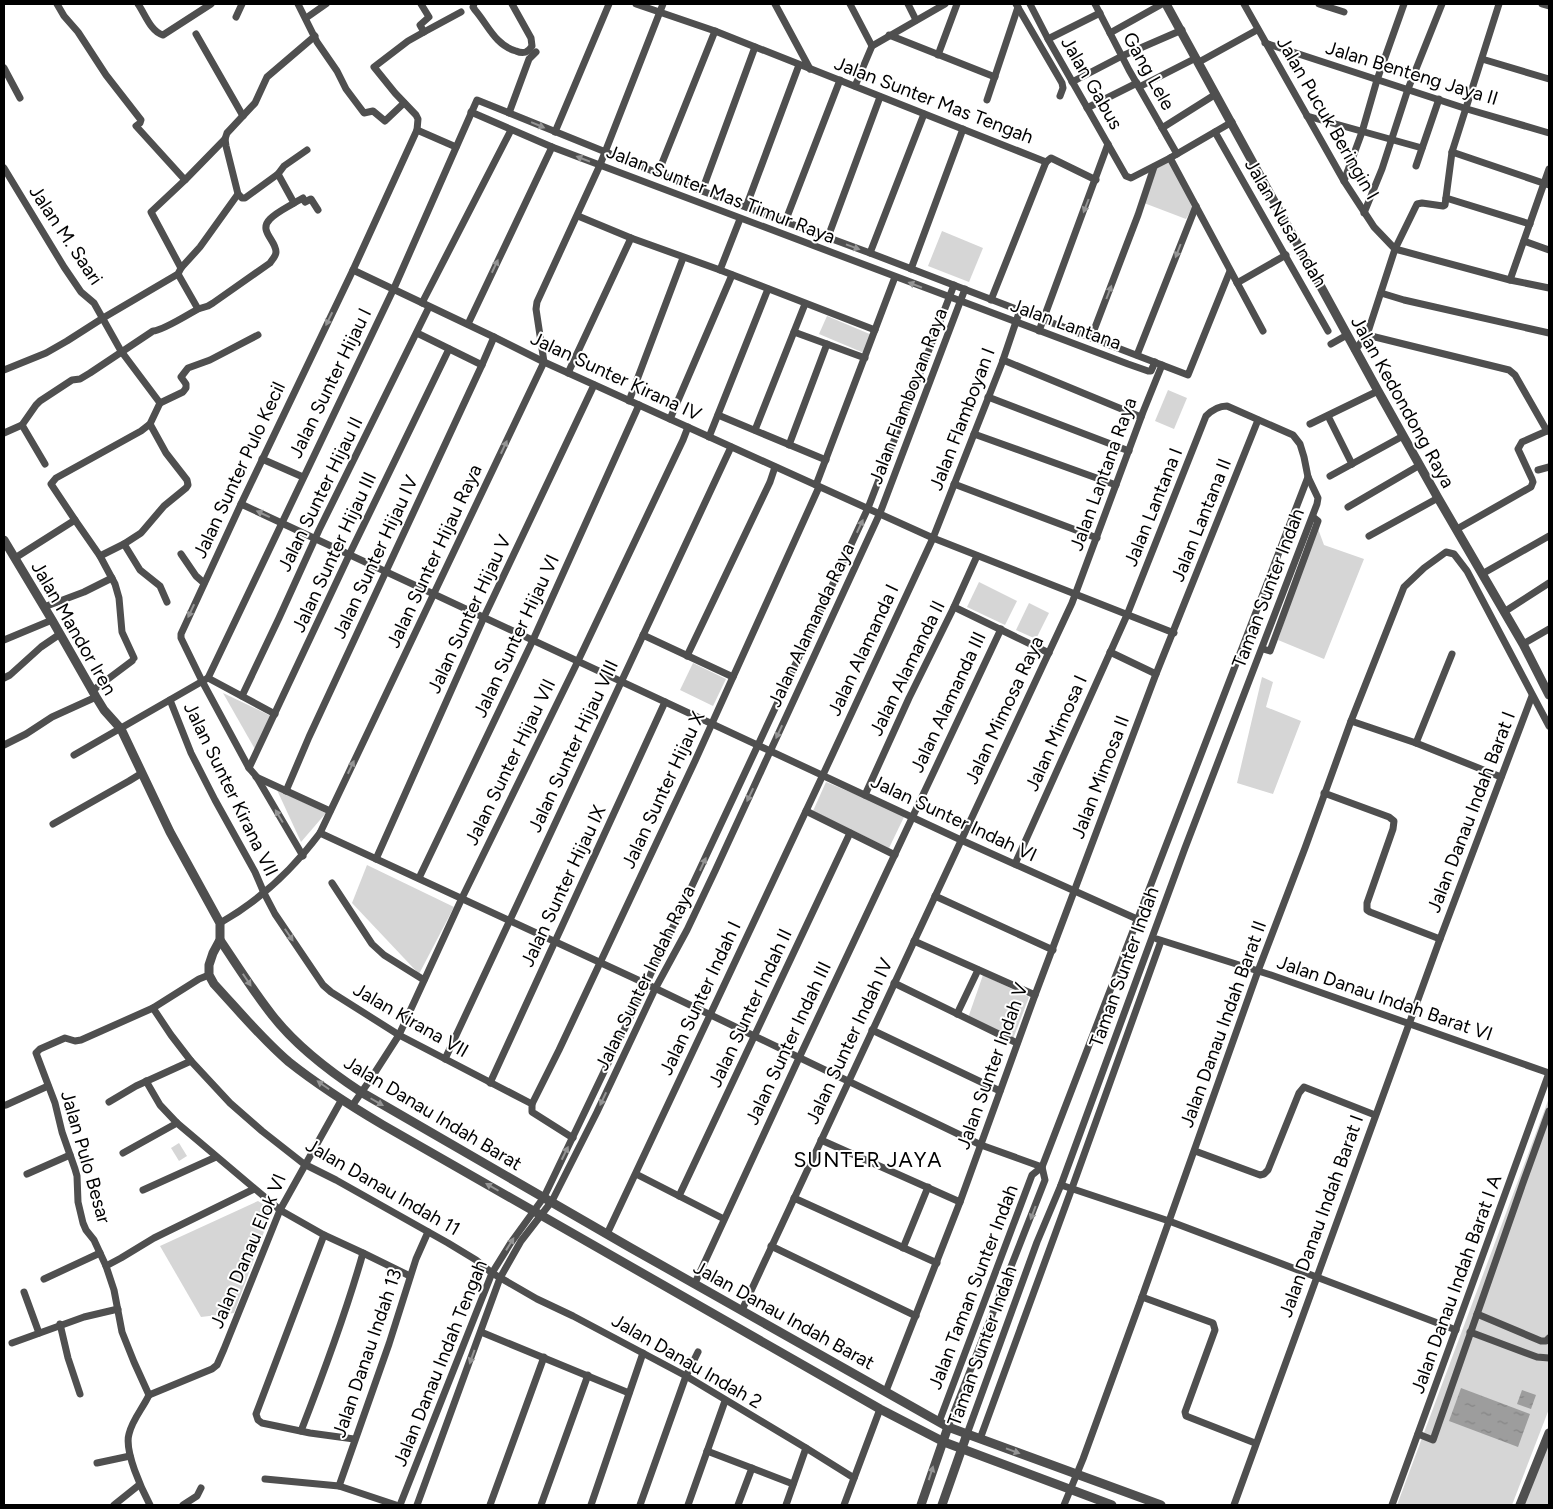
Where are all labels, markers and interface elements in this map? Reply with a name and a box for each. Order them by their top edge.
street label: Gang Lele [1118,28,1180,114]
street label: Jalan Gabus [1056,32,1128,134]
street label: Jalan Pucuk Beringin I [1272,32,1384,204]
street label: Jalan Benteng Jaya II [1323,36,1501,110]
street label: Jalan Sunter Mas Tengah [831,51,1037,149]
one-way arrow [531,121,546,129]
street label: Jalan Sunter Mas Timur Raya [603,140,839,248]
one-way arrow [575,155,590,163]
street label: Jalan Nusa Indah [1240,155,1332,291]
street label: Jalan M. Saari [24,181,108,289]
one-way arrow [1082,199,1090,214]
one-way arrow [845,244,860,251]
one-way arrow [1174,244,1181,259]
one-way arrow [491,259,499,274]
one-way arrow [907,281,922,289]
one-way arrow [1105,284,1113,299]
street label: Jalan Lantana [1008,293,1124,355]
street label: Jalan Sunter Hijau I [284,304,376,462]
street label: Jalan Flamboyan Raya [864,305,952,487]
one-way arrow [325,312,333,326]
street label: Jalan Kedondong Raya [1346,312,1460,492]
street label: Jalan Sunter Kirana IV [527,326,705,426]
street label: Jalan Flamboyan I [924,344,1000,494]
street label: Jalan Sunter Pulo Kecil [188,378,290,562]
street label: Jalan Lantana Raya [1065,394,1141,554]
street label: Jalan Sunter Hijau II [273,413,367,575]
one-way arrow [500,440,508,454]
street label: Jalan Lantana I [1119,444,1187,570]
street label: Jalan Lantana II [1166,455,1236,585]
street label: Jalan Sunter Hijau Raya [381,461,487,651]
street label: Jalan Sunter Hijau III [287,468,381,636]
street label: Jalan Sunter Hijau IV [327,472,423,642]
street label: Taman Sunter Indah [1227,505,1309,671]
one-way arrow [256,509,270,517]
one-way arrow [856,519,864,533]
street label: Jalan Sunter Hijau V [422,531,516,697]
street label: Jalan Alamanda Raya [763,539,859,711]
street label: Jalan Sunter Hijau VI [468,551,564,721]
street label: Jalan Mandor Iren [26,557,122,699]
street label: Jalan Alamanda I [822,581,904,719]
street label: Jalan Alamanda II [864,597,950,739]
one-way arrow [186,604,194,618]
street label: Jalan Alamanda III [905,628,991,776]
street label: Jalan Mimosa Raya [960,632,1048,788]
street label: Jalan Sunter Hijau VIII [523,656,623,836]
street label: Jalan Mimosa I [1020,671,1092,795]
street label: Jalan Sunter Hijau VII [460,675,560,849]
street label: Jalan Sunter Kirana VII [179,698,283,880]
street label: Jalan Sunter Hijau X [617,708,710,872]
street label: Jalan Danau Indah Barat I [1422,708,1520,916]
street label: Jalan Mimosa II [1066,712,1134,842]
one-way arrow [775,725,783,739]
one-way arrow [347,760,355,775]
street label: Jalan Sunter Indah VI [867,769,1041,867]
one-way arrow [746,788,754,802]
street label: Jalan Sunter Hijau IX [515,801,611,970]
one-way arrow [275,809,284,822]
one-way arrow [699,857,707,871]
street label: Jalan Sunter Indah Raya [590,882,700,1074]
street label: Taman Sunter Indah [1084,884,1164,1050]
street label: Jalan Sunter Indah I [654,917,746,1079]
street label: Jalan Danau Indah Barat II [1175,917,1271,1131]
street label: Jalan Sunter Indah II [703,925,797,1091]
one-way arrow [284,928,294,941]
street label: Jalan Danau Indah Barat VI [1274,950,1496,1046]
street label: Jalan Sunter Indah IV [800,954,898,1128]
street label: Jalan Sunter Indah III [740,958,836,1128]
one-way arrow [242,973,252,987]
street label: Jalan Kirana VII [349,978,473,1062]
street label: Jalan Sunter Indah V [951,980,1033,1152]
street label: Jalan Danau Indah Barat [340,1051,526,1175]
one-way arrow [316,1080,329,1090]
street label: Jalan Pulo Besar [56,1088,116,1227]
one-way arrow [599,1092,607,1106]
one-way arrow [371,1097,384,1106]
street label: Jalan Danau Indah Barat I [1274,1112,1368,1320]
street label: Jalan Danau Indah 11 [302,1133,464,1241]
one-way arrow [561,1146,569,1160]
district label: SUNTER JAYA [793,1147,943,1172]
street label: Jalan Danau Elok VI [205,1170,291,1332]
street label: Jalan Danau Indah Barat I A [1406,1171,1506,1396]
street label: Jalan Taman Sunter Indah [923,1181,1023,1393]
one-way arrow [484,1183,499,1191]
one-way arrow [1028,1206,1036,1220]
one-way arrow [505,1238,514,1251]
street label: Jalan Danau Indah Tengah [388,1256,492,1470]
street label: Jalan Danau Indah Barat [689,1256,879,1374]
street label: Taman Sunter Indah [942,1263,1022,1429]
street label: Jalan Danau Indah 13 [327,1266,407,1440]
street label: Jalan Danau Indah 2 [608,1309,766,1413]
one-way arrow [468,1349,475,1364]
one-way arrow [1006,1447,1021,1455]
one-way arrow [928,1466,936,1481]

